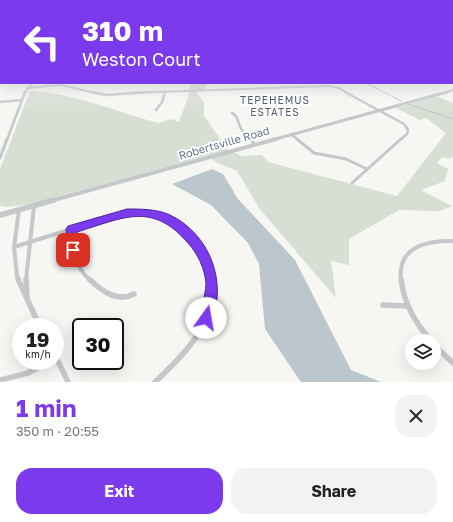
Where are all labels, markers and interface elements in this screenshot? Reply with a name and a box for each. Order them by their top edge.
text: 310 m [82,14,163,47]
icon: left [16,16,68,68]
text: Weston Court [82,48,201,70]
district label: TEPEHEMUS ESTATES [240,94,310,118]
street label: Robertsville Road [177,123,271,162]
pin [56,233,90,267]
icon: arrive [62,239,84,261]
position arrow [185,297,227,339]
speed limit sign: 30 [72,318,124,370]
text: 19 [26,327,49,351]
map controls [405,334,441,370]
button: layers [405,334,441,370]
text: km/h [25,348,51,360]
text: 1 min [16,393,76,422]
button: close [395,395,437,437]
text: 350 m · 20:55 [16,423,99,439]
button: Exit [16,468,223,514]
button: Share [231,468,437,514]

